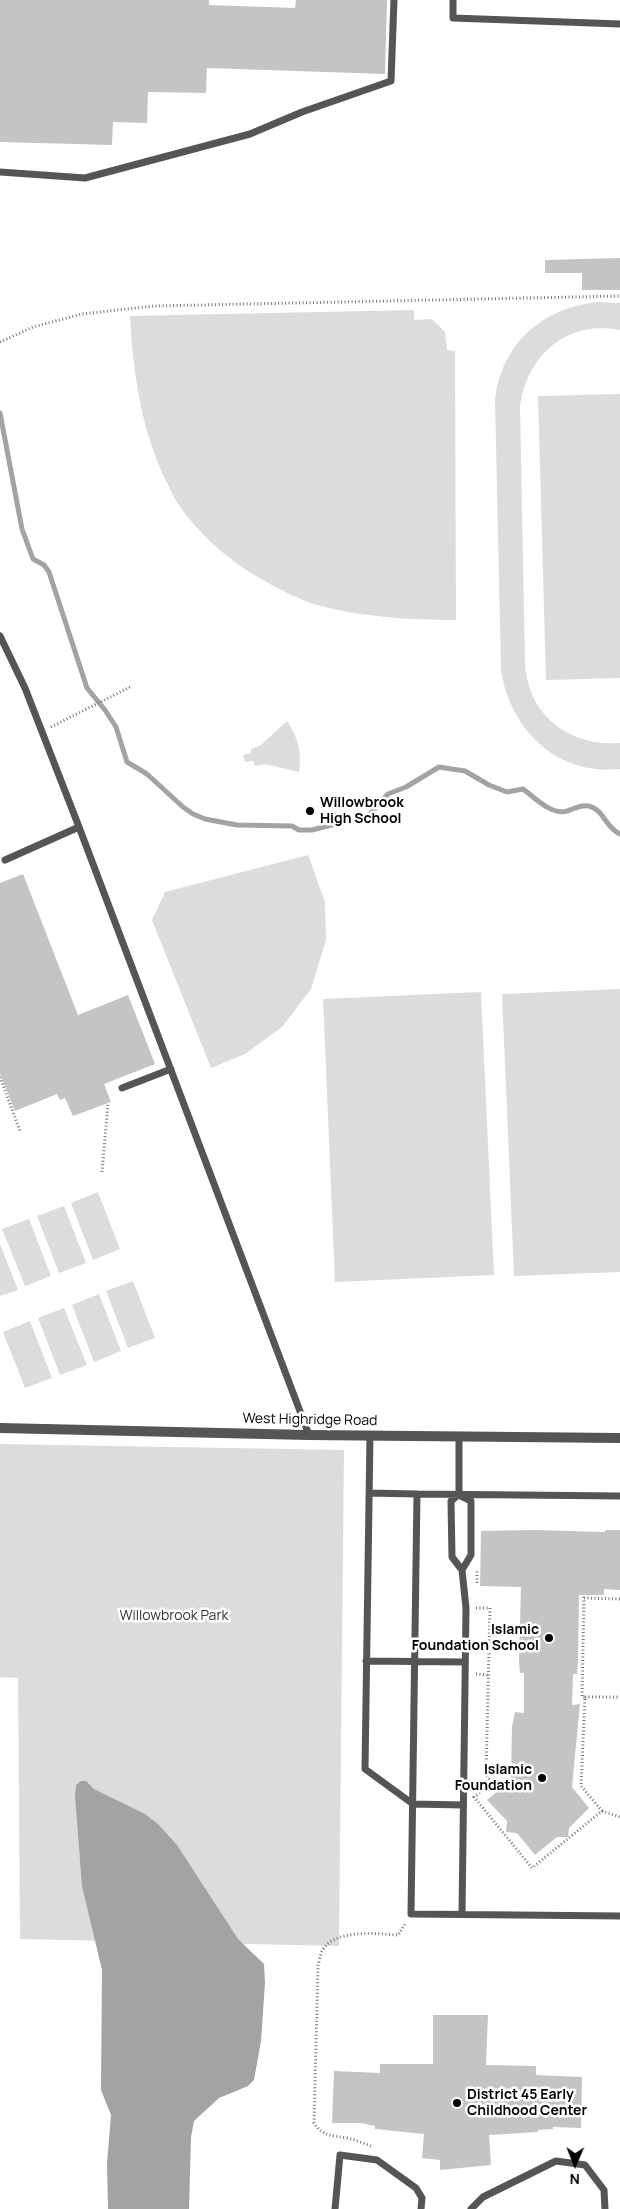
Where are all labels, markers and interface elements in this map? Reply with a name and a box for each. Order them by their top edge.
place label: Willowbrook High School [320,795,404,828]
marker: Willowbrook High School [304,805,316,817]
street label: West Highridge Road [243,1410,377,1430]
park label: Willowbrook Park [120,1608,228,1624]
place label: Islamic Foundation School [412,1622,539,1654]
marker: Islamic Foundation School [543,1632,555,1644]
place label: Islamic Foundation [455,1762,532,1794]
marker: Islamic Foundation [536,1772,548,1784]
place label: District 45 Early Childhood Center [467,2087,587,2120]
marker: District 45 Early Childhood Center [451,2097,463,2109]
north arrow [550,2139,600,2189]
text: N [570,2170,580,2189]

